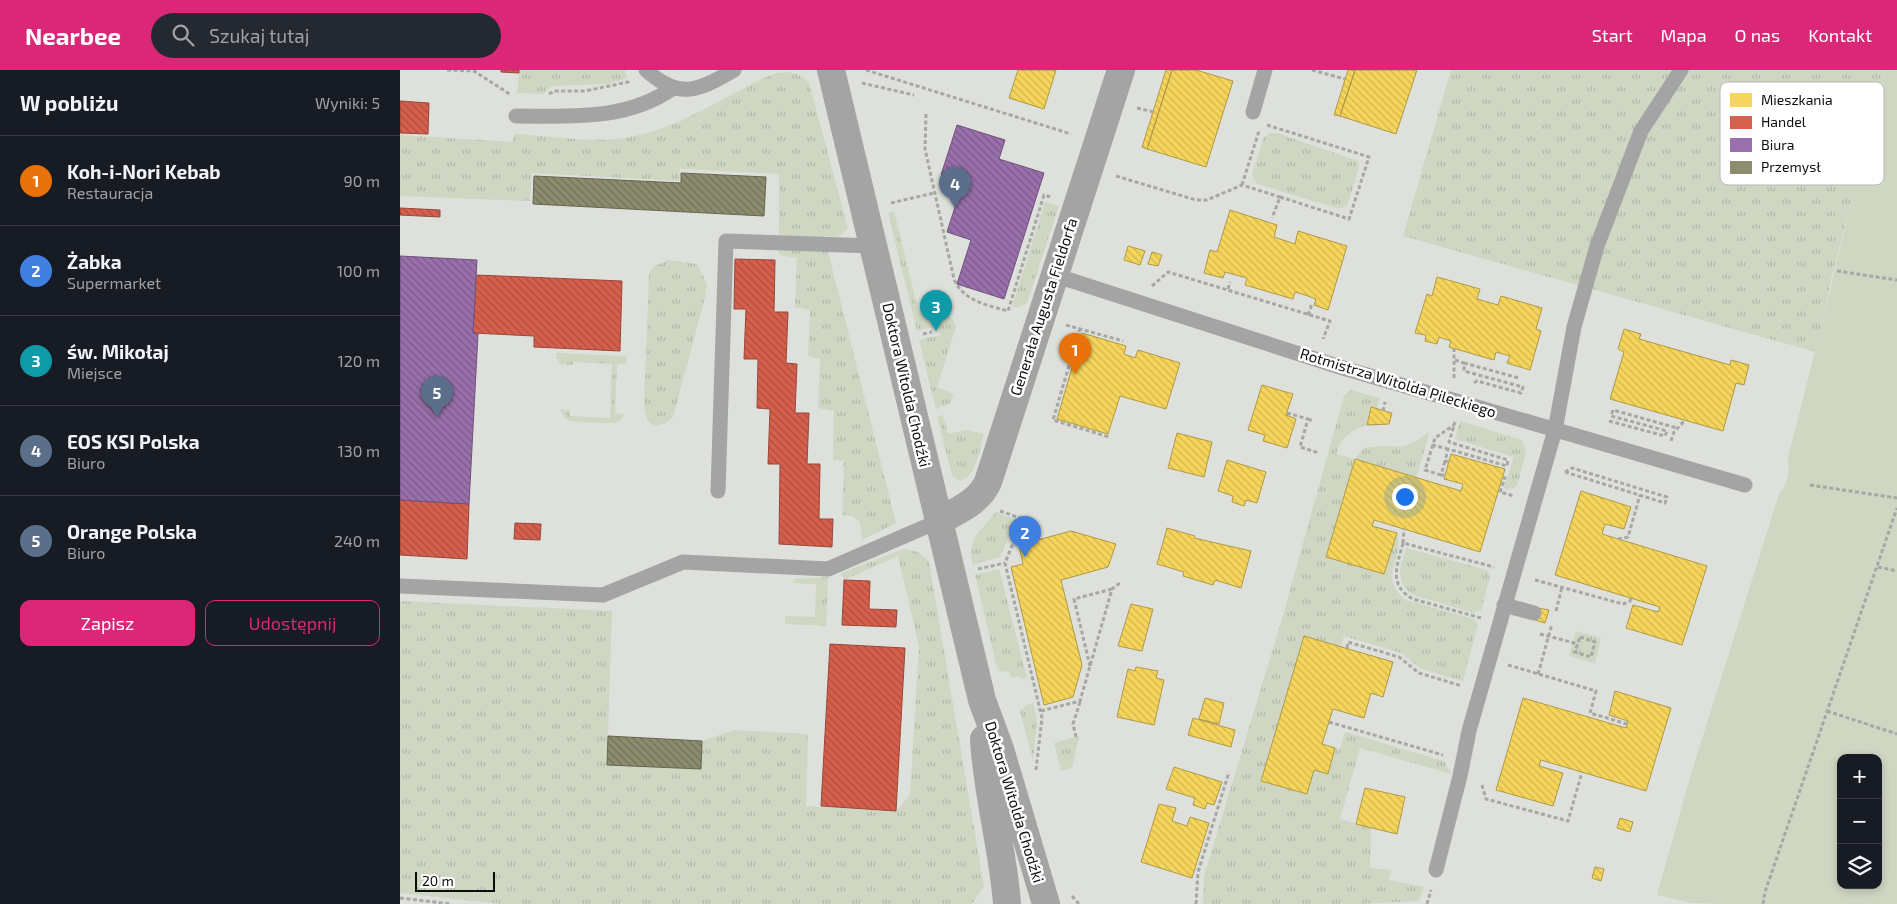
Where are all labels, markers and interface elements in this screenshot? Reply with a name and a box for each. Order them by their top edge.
search box [151,13,501,58]
text: Nearbee [25,21,121,50]
icon: search [169,21,197,49]
text: Szukaj tutaj [209,24,310,47]
text: Start [1592,24,1633,46]
text: Mapa [1661,24,1707,46]
text: O nas [1735,24,1780,46]
text: Kontakt [1808,24,1872,46]
legend [1720,82,1884,185]
text: W pobliżu [20,90,119,115]
text: Mieszkania [1761,91,1833,108]
text: Wyniki: 5 [315,93,380,112]
text: Handel [1761,113,1807,130]
text: Biura [1761,136,1794,153]
text: Przemysł [1761,158,1821,175]
text: Koh-i-Nori Kebab [67,160,221,183]
pin: 4 [939,167,971,208]
text: 1 [33,171,39,190]
text: 90 m [344,171,380,190]
text: Restauracja [67,183,153,202]
street label: Generała Augusta Fieldorfa [1006,216,1080,398]
text: Żabka [67,250,122,273]
text: 2 [31,261,41,280]
text: 100 m [337,261,380,280]
text: Supermarket [67,273,161,292]
pin: 3 [920,290,952,331]
street label: Doktora Witolda Chodźki [879,301,935,469]
pin: 1 [1059,333,1091,374]
text: św. Mikołaj [67,340,169,363]
street label: Rotmistrza Witolda Pileckiego [1298,344,1499,420]
text: 3 [31,351,41,370]
text: 120 m [337,351,380,370]
text: Miejsce [67,363,122,382]
pin: 5 [421,376,453,417]
text: EOS KSI Polska [67,430,200,453]
text: 4 [31,441,41,460]
text: 130 m [338,441,380,460]
text: Biuro [67,453,105,472]
your location [1392,484,1418,510]
pin: 2 [1009,516,1041,557]
text: Orange Polska [67,520,197,543]
text: 5 [32,531,40,550]
text: 240 m [334,531,380,550]
text: Biuro [67,543,105,562]
button: Zapisz [20,600,195,646]
button: Udostępnij [205,600,380,646]
street label: Doktora Witolda Chodźki [982,719,1048,885]
map controls [1837,754,1882,889]
button: + [1837,754,1882,799]
button: − [1837,799,1882,844]
button: layers [1837,844,1882,889]
scale bar [415,869,495,892]
text: 20 m [422,872,454,889]

